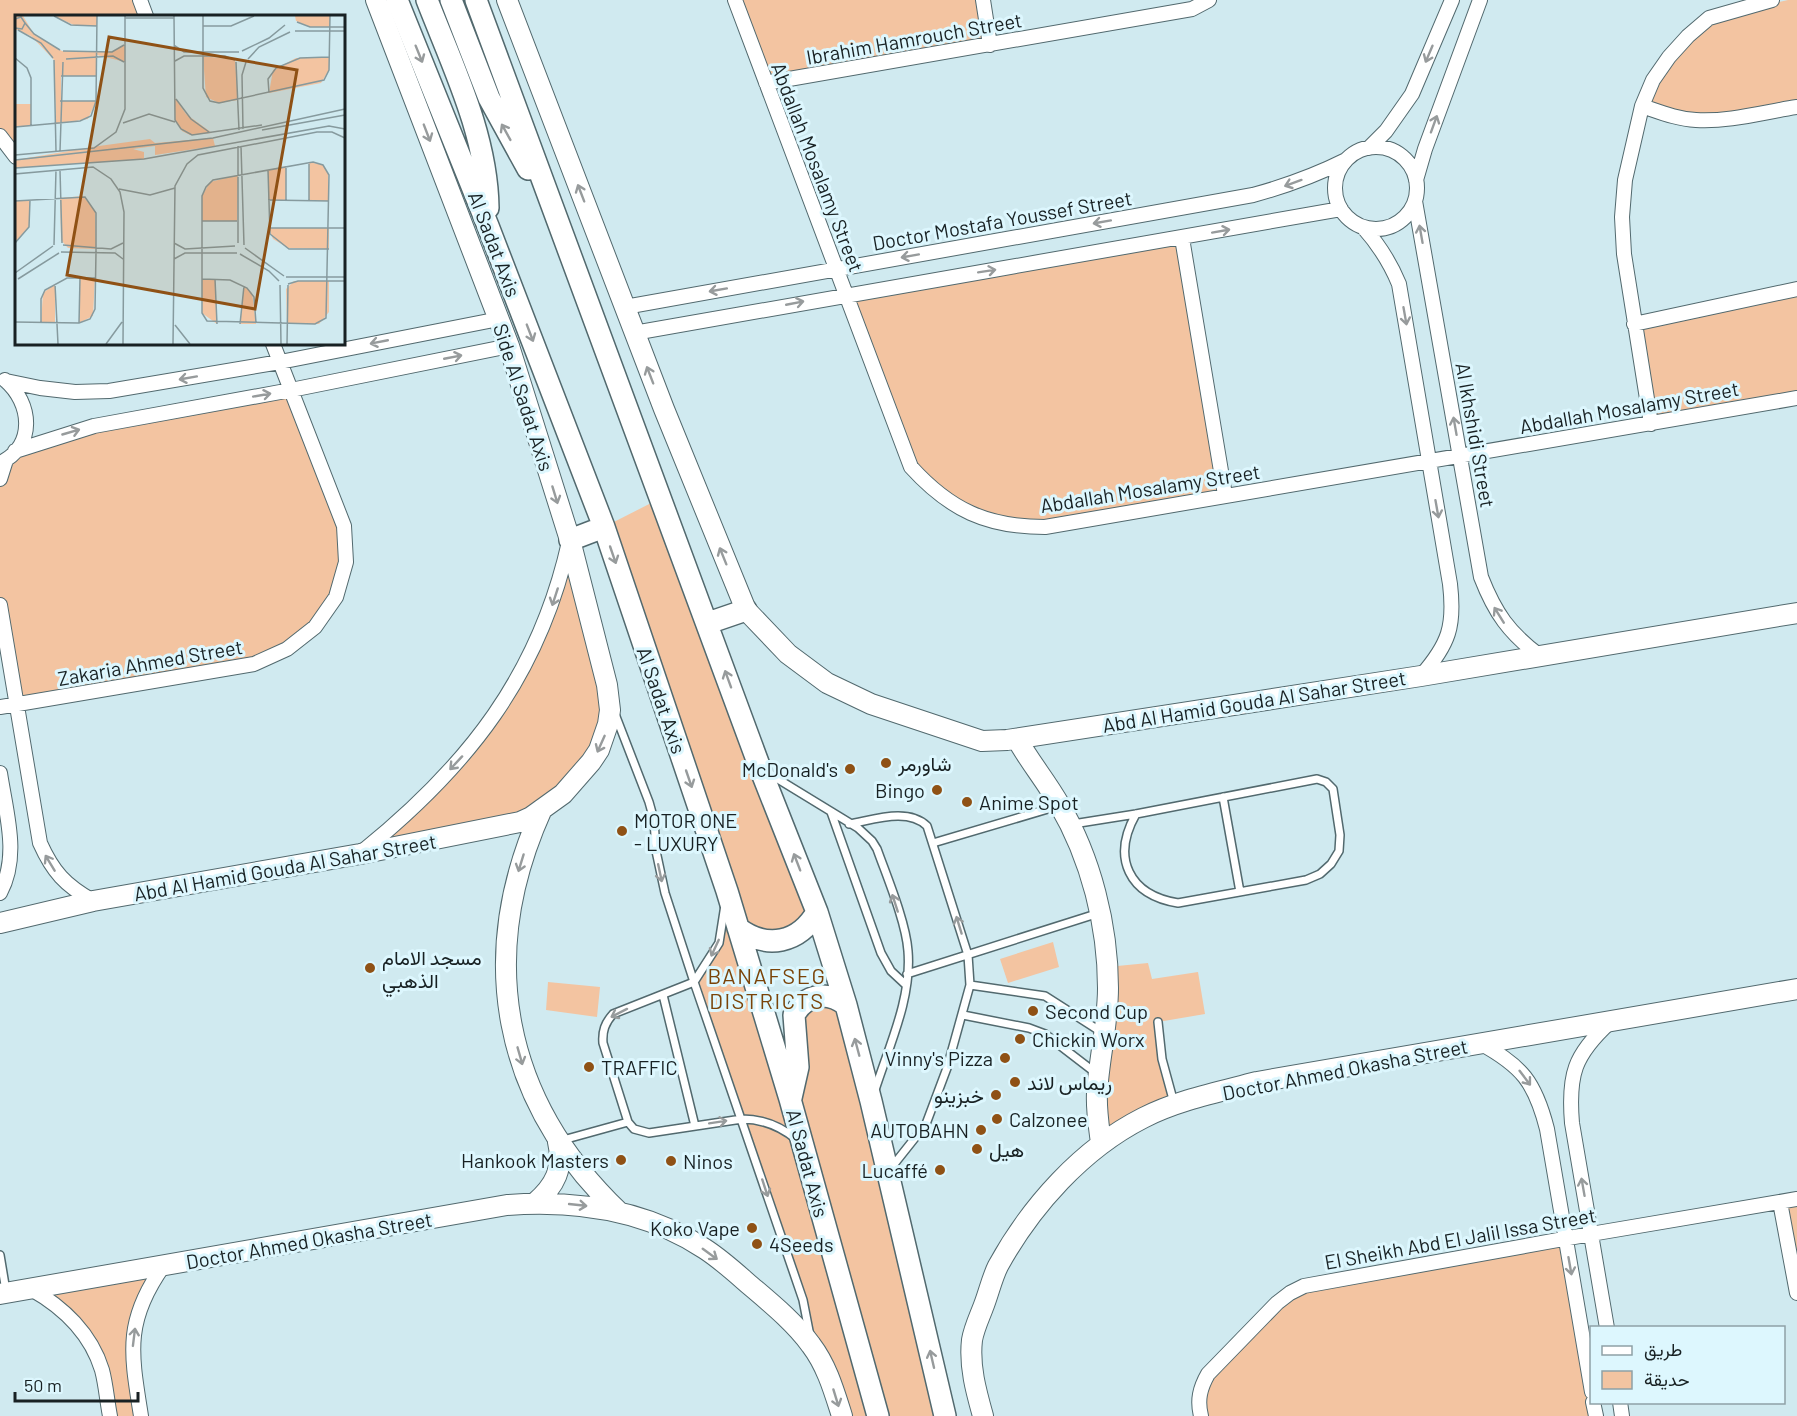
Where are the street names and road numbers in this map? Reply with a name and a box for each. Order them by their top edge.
street label: Ibrahim Hamrouch Street [804,7,1024,69]
street label: Abdallah Mosalamy Street [767,59,869,275]
street label: Doctor Mostafa Youssef Street [870,185,1134,255]
street label: Al Sadat Axis [464,188,526,300]
street label: Side Al Sadat Axis [489,320,559,474]
street label: Al Ikhshidi Street [1451,361,1501,509]
street label: Abdallah Mosalamy Street [1517,376,1741,438]
street label: Abdallah Mosalamy Street [1038,459,1262,517]
street label: Zakaria Ahmed Street [56,634,244,690]
street label: Al Sadat Axis [633,643,691,757]
street label: Abd Al Hamid Gouda Al Sahar Street [1101,665,1407,737]
street label: Abd Al Hamid Gouda Al Sahar Street [132,829,438,905]
street label: Doctor Ahmed Okasha Street [1220,1033,1470,1105]
street label: Al Sadat Axis [782,1106,834,1220]
street label: El Sheikh Abd El Jalil Issa Street [1322,1202,1598,1274]
street label: Doctor Ahmed Okasha Street [184,1207,434,1273]

